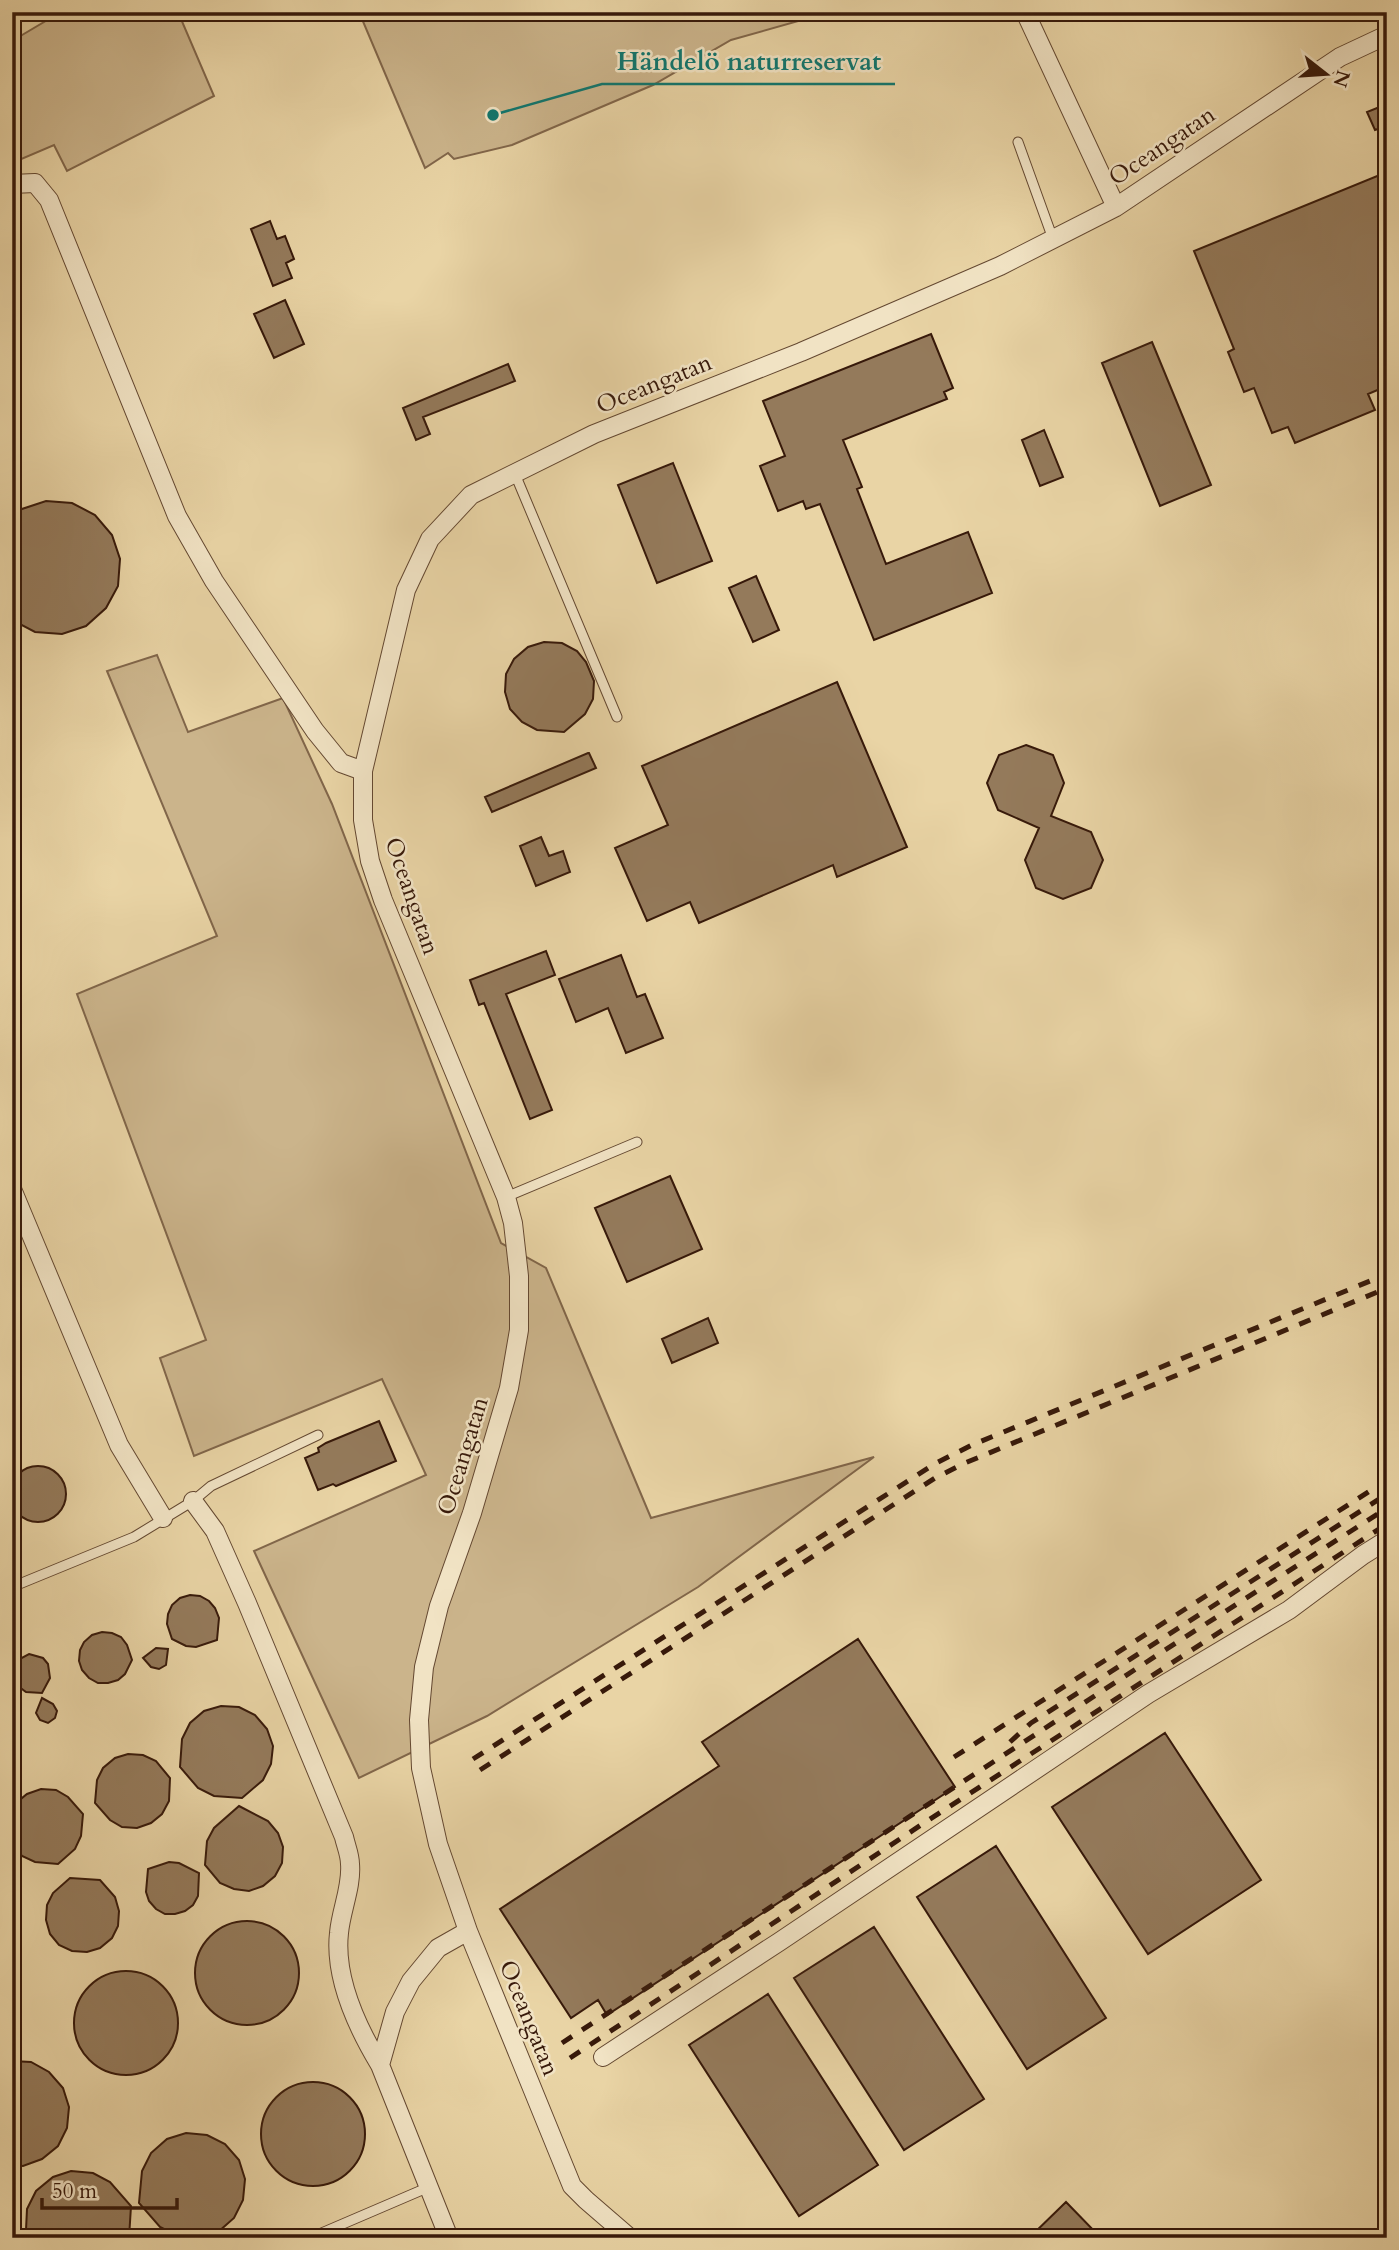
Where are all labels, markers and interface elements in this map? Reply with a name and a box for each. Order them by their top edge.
callout: Händelö naturreservat [602,37,895,84]
north arrow [1290,38,1360,108]
text: Händelö naturreservat [617,44,881,79]
text: N [1326,67,1356,91]
street label: Oceangatan [1102,98,1222,194]
street label: Oceangatan [591,346,717,422]
street label: Oceangatan [377,833,448,959]
street label: Oceangatan [429,1392,497,1519]
street label: Oceangatan [491,1955,567,2081]
scale bar [42,2166,177,2210]
text: 50 m [52,2177,97,2206]

